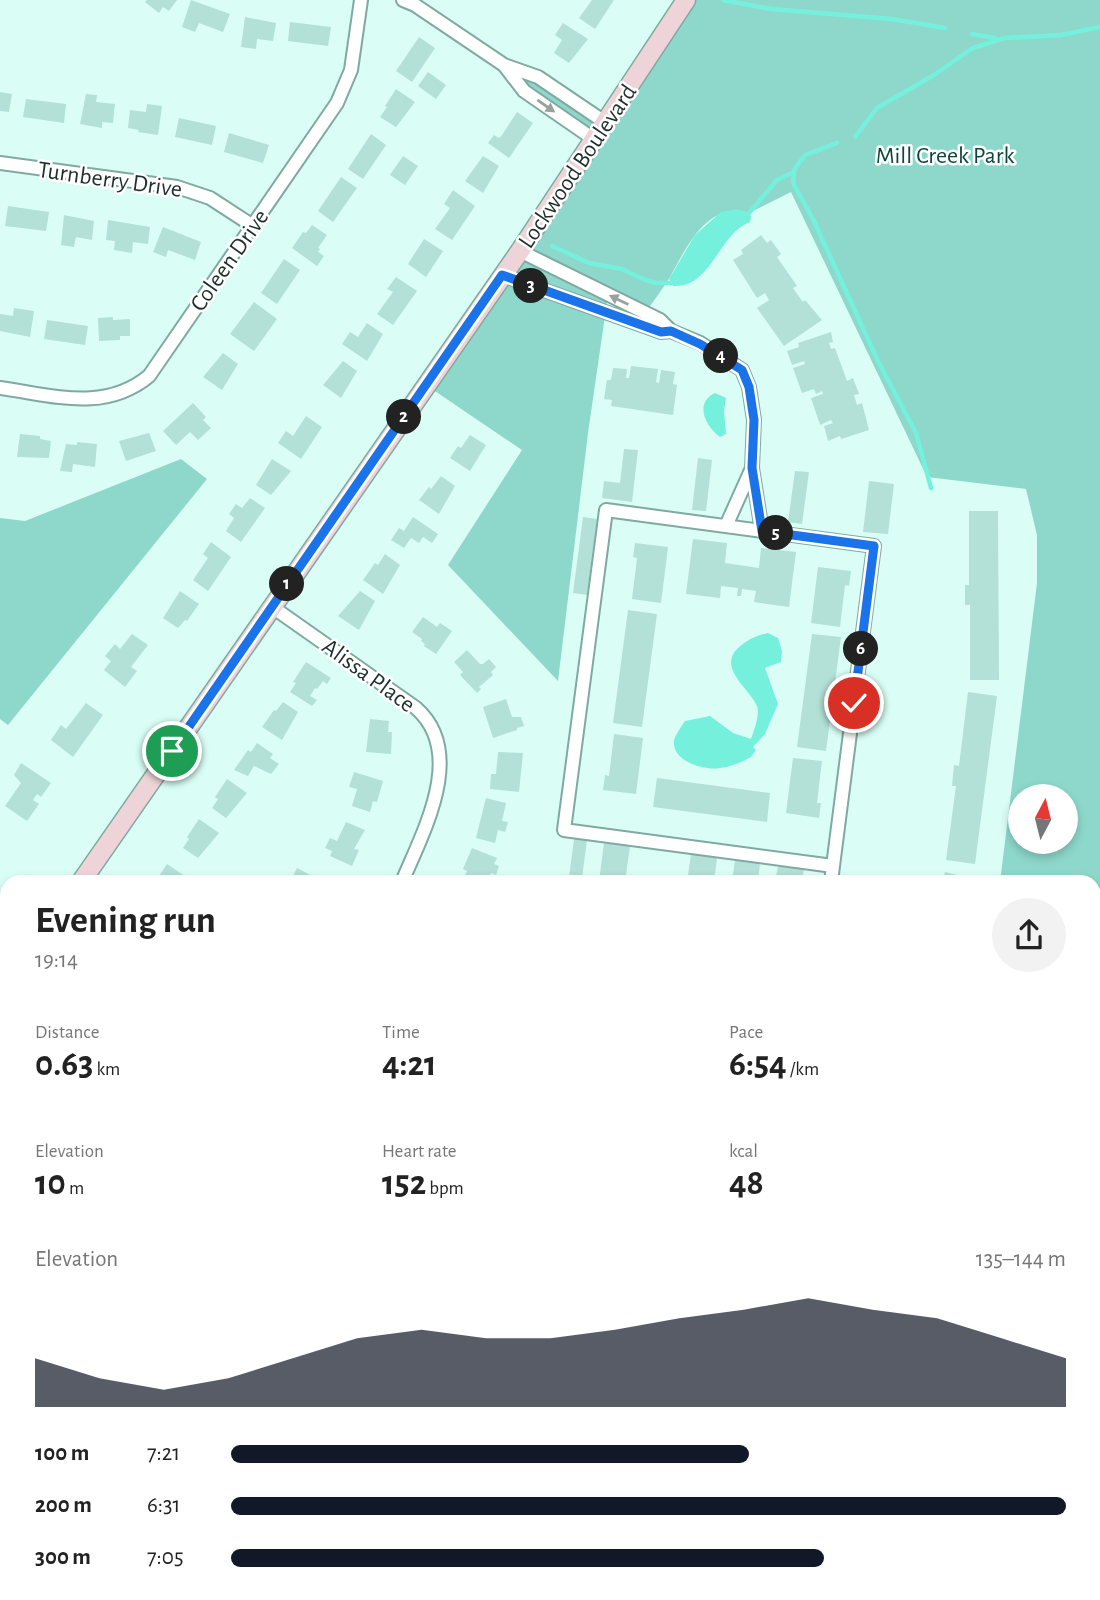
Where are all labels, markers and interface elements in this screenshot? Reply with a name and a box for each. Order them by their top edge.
street label: Lockwood Boulevard [514,80,641,253]
one-way arrow [537,99,555,113]
park label: Mill Creek Park [876,144,1014,168]
street label: Turnberry Drive [36,158,184,202]
street label: Coleen Drive [186,205,274,316]
pin: 3 [514,268,548,304]
text: 3 [526,276,535,295]
one-way arrow [609,294,629,305]
pin: 4 [704,338,738,374]
text: 4 [716,346,725,365]
pin: 2 [386,400,422,434]
text: 2 [399,407,408,426]
pin: 5 [758,516,794,550]
text: 5 [771,523,780,542]
pin: 1 [270,566,304,602]
text: 1 [283,574,290,593]
pin: 6 [844,632,878,666]
street label: Alissa Place [318,634,419,717]
text: 6 [856,639,865,658]
pin [824,673,884,733]
icon: check [835,684,873,722]
pin [142,721,202,781]
icon: arrive [153,732,191,770]
north arrow [1008,784,1078,854]
map controls [1008,784,1078,854]
button: share [992,898,1066,972]
text: Evening run [35,902,216,940]
text: 19:14 [35,949,78,972]
text: Distance [35,1023,99,1042]
text: Time [382,1023,420,1042]
text: Pace [729,1023,763,1042]
text: 0.63 [35,1047,93,1082]
text: 4:21 [382,1047,437,1082]
text: 6:54 [729,1047,787,1082]
text: km [93,1060,120,1079]
text: /km [787,1060,819,1079]
text: Elevation [35,1142,104,1161]
text: Heart rate [382,1142,457,1161]
text: kcal [729,1142,758,1161]
text: 10 [35,1166,66,1201]
text: 152 [382,1166,426,1201]
text: 48 [729,1166,764,1201]
text: m [66,1179,84,1198]
text: bpm [426,1179,464,1198]
text: Elevation [35,1248,118,1271]
text: 135–144 m [976,1248,1066,1271]
text: 100 m [35,1442,89,1465]
text: 7:21 [147,1442,180,1465]
text: 200 m [35,1494,92,1517]
text: 6:31 [147,1494,180,1517]
text: 300 m [35,1546,91,1569]
text: 7:05 [147,1546,184,1569]

